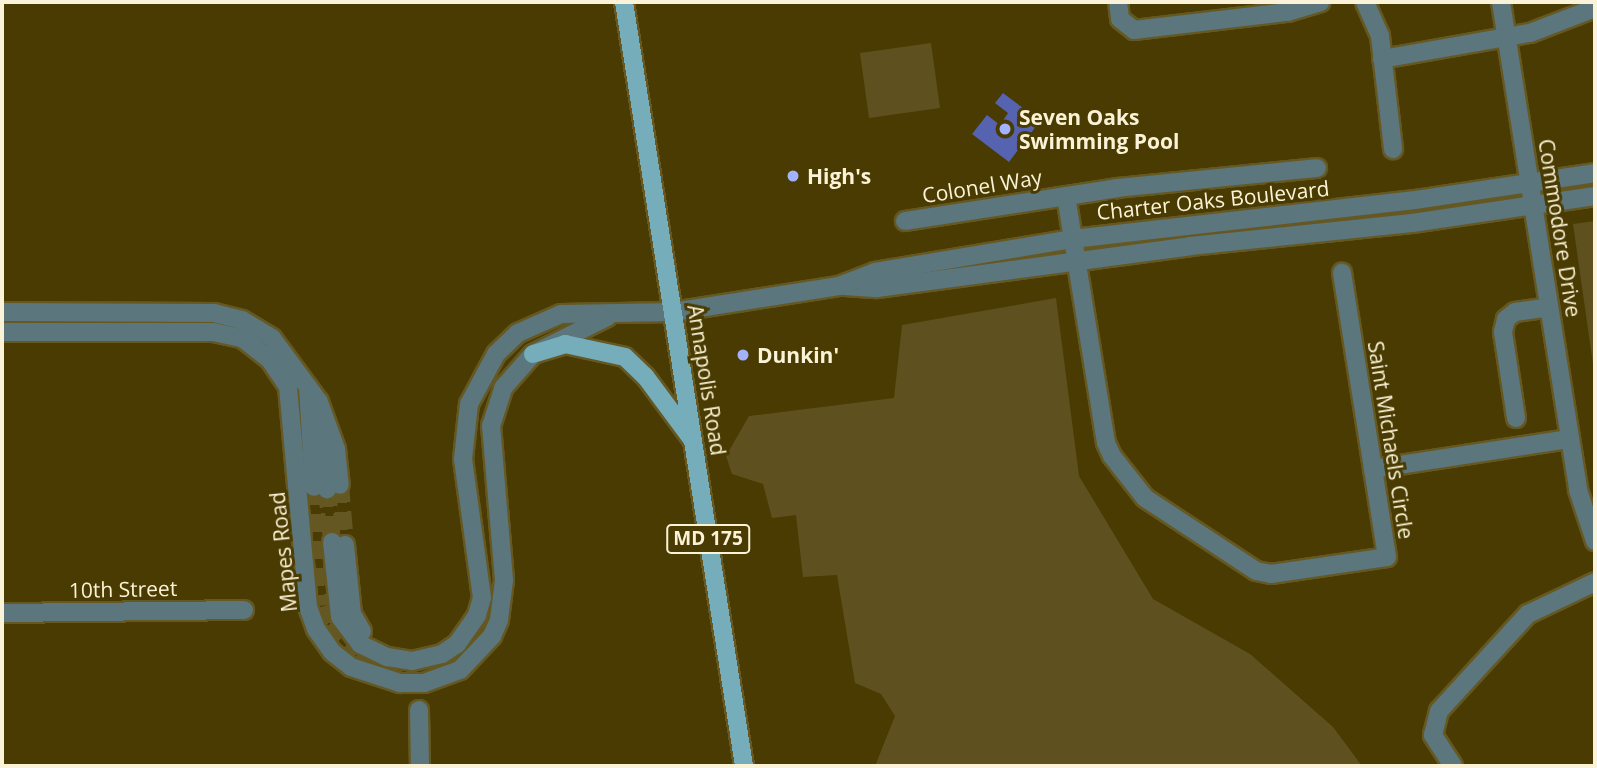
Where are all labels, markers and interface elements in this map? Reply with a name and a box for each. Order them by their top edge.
place label: Seven Oaks Swimming Pool [1019,104,1179,154]
marker: Seven Oaks Swimming Pool [997,121,1013,137]
street label: Commodore Drive [1533,137,1587,319]
place label: High's [807,163,871,189]
street label: Colonel Way [920,164,1044,208]
marker: High's [785,168,801,184]
street label: Charter Oaks Boulevard [1095,175,1331,225]
street label: Annapolis Road [683,303,731,457]
street label: Saint Michaels Circle [1363,339,1419,541]
place label: Dunkin' [757,342,839,368]
marker: Dunkin' [735,347,751,363]
street label: Mapes Road [264,491,302,613]
road number: MD 175 [666,524,750,554]
street label: 10th Street [69,575,177,603]

